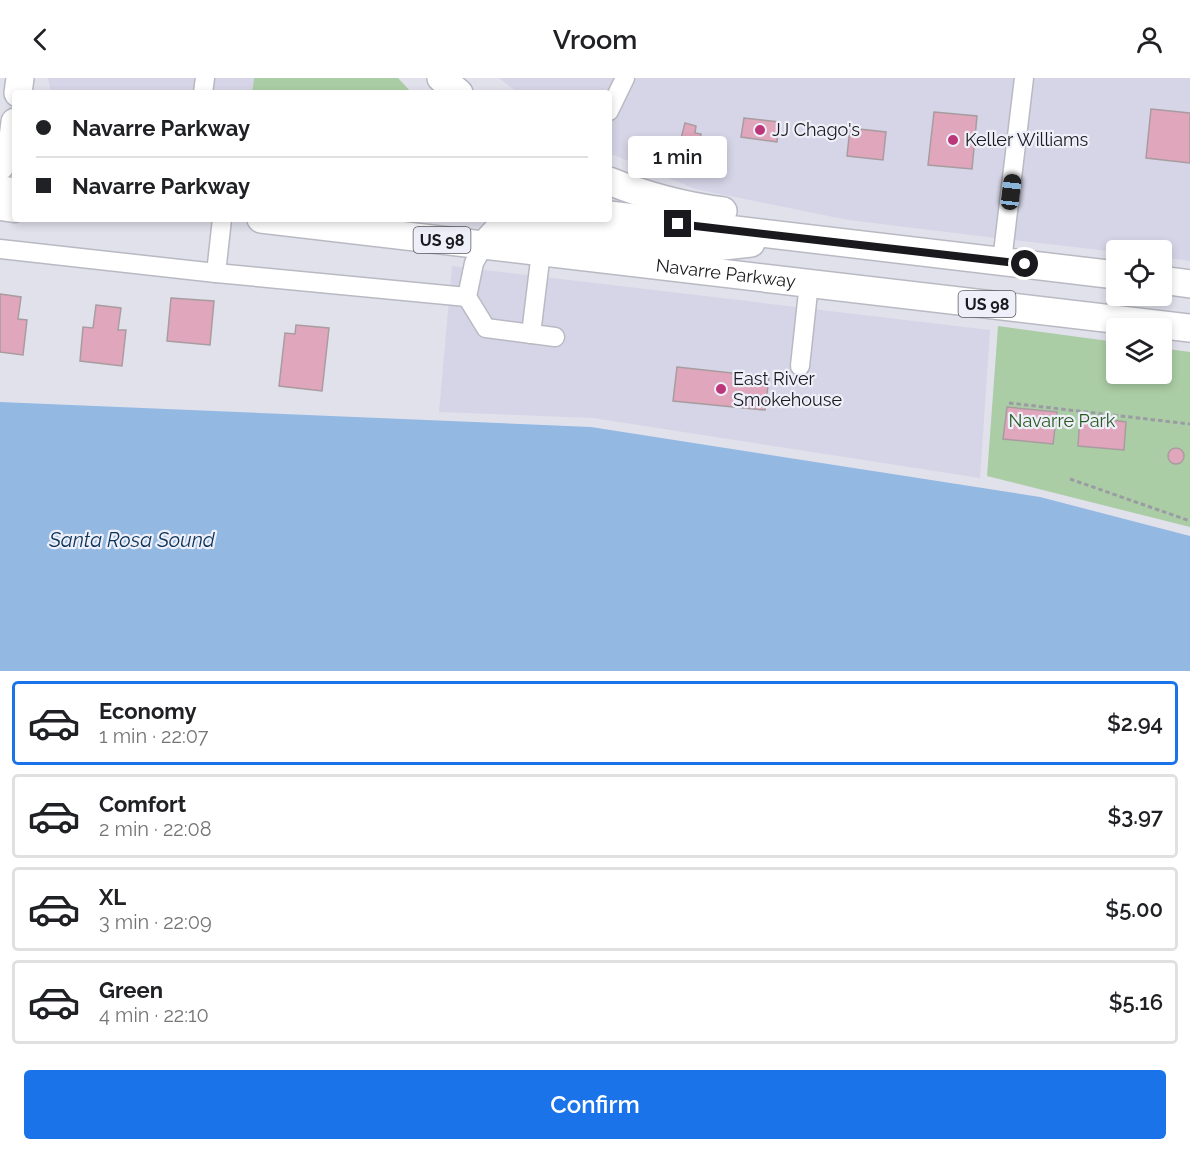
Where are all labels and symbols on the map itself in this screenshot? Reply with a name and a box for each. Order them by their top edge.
place label: JJ Chago's [772,119,860,140]
marker: JJ Chago's [753,123,767,137]
place label: Keller Williams [965,129,1089,150]
marker: Keller Williams [946,133,960,147]
callout: 1 min [628,137,728,179]
car [1000,173,1022,211]
route end [664,210,691,237]
road number: US 98 [414,227,470,253]
route start [1011,250,1038,277]
street label: Navarre Parkway [655,254,797,292]
road number: US 98 [958,291,1016,317]
place label: East River Smokehouse [733,368,842,410]
marker: East River Smokehouse [714,382,728,396]
park label: Navarre Park [1009,410,1116,431]
water label: Santa Rosa Sound [48,528,216,552]

